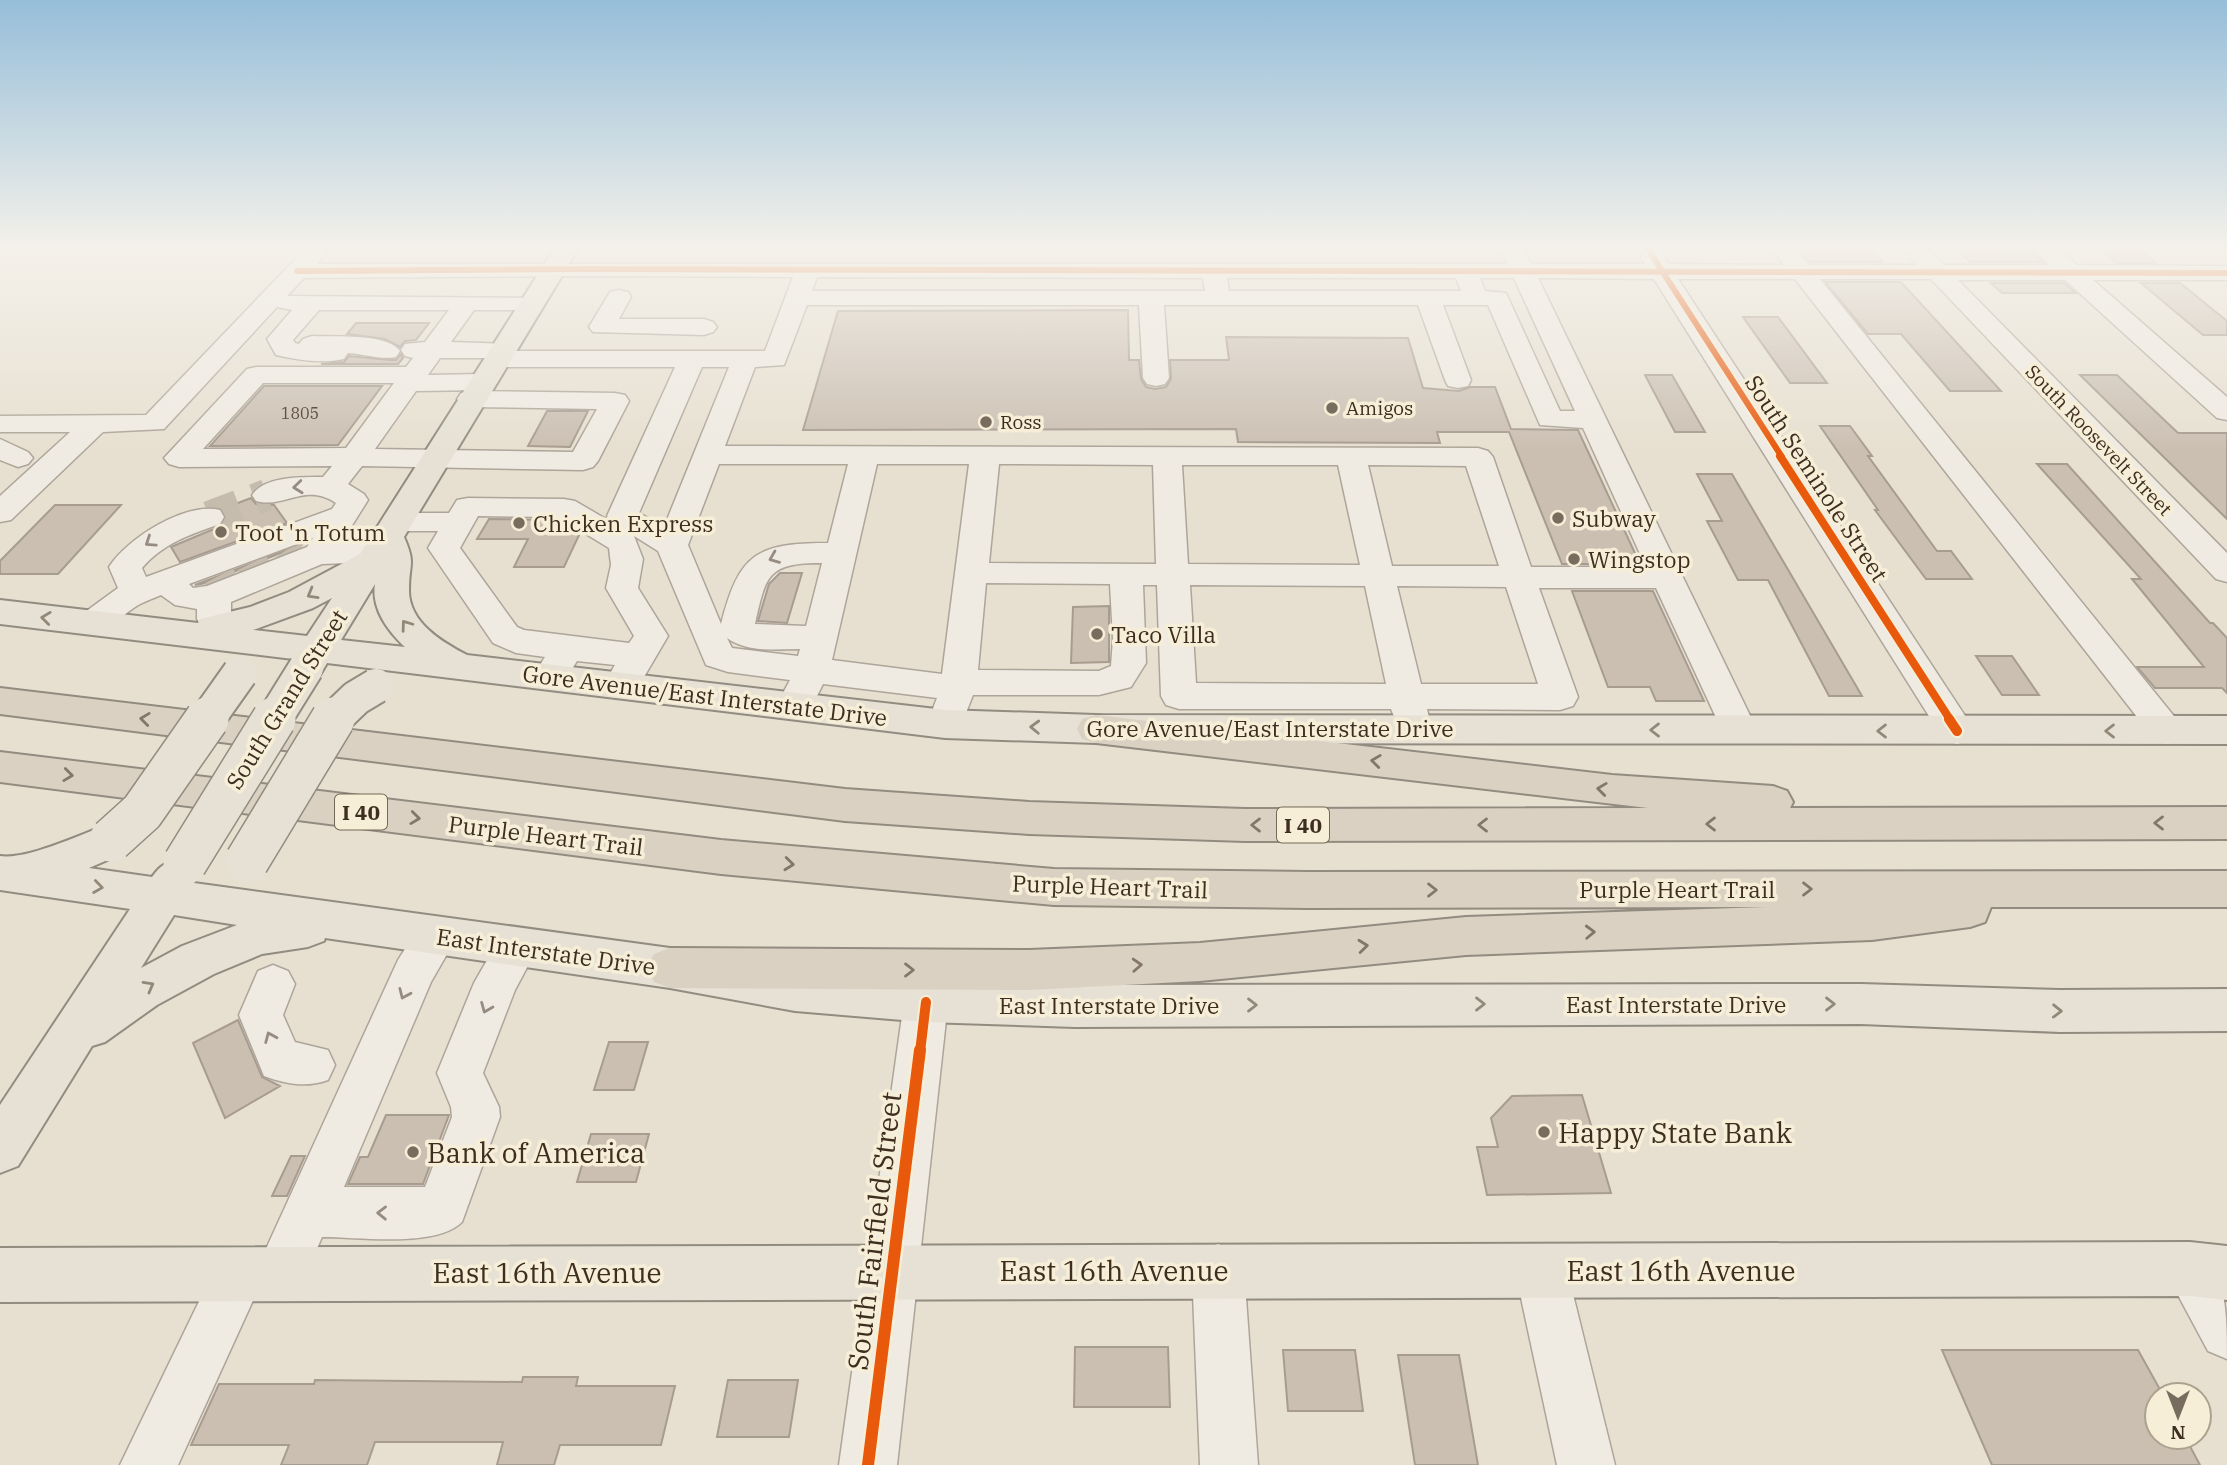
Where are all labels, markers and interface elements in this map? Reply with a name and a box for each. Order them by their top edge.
street label: South Roosevelt Street [2021,360,2177,521]
street label: South Seminole Street [1739,369,1895,587]
place label: Amigos [1346,396,1413,420]
marker: Amigos [1324,400,1340,416]
house number: 1805 [281,403,319,423]
place label: Ross [1000,410,1042,434]
marker: Ross [978,414,994,430]
one-way arrow [292,479,303,494]
place label: Subway [1572,503,1656,533]
place label: Chicken Express [533,508,713,538]
marker: Subway [1550,510,1566,526]
marker: Chicken Express [511,515,527,531]
place label: Toot 'n Totum [235,517,385,547]
marker: Toot 'n Totum [213,524,229,540]
one-way arrow [145,533,158,546]
place label: Wingstop [1588,544,1691,574]
one-way arrow [769,550,781,564]
marker: Wingstop [1566,551,1582,567]
one-way arrow [307,586,319,599]
street label: South Grand Street [219,603,353,795]
one-way arrow [40,610,52,625]
place label: Taco Villa [1111,619,1216,649]
one-way arrow [402,620,414,633]
marker: Taco Villa [1089,626,1105,642]
street label: Gore Avenue/East Interstate Drive [521,658,889,732]
one-way arrow [139,711,151,726]
street label: Gore Avenue/East Interstate Drive [1086,713,1454,743]
one-way arrow [1030,719,1040,735]
one-way arrow [1649,722,1660,737]
one-way arrow [1877,723,1887,739]
one-way arrow [2104,723,2115,739]
one-way arrow [1370,754,1382,769]
one-way arrow [62,768,74,783]
one-way arrow [1596,782,1607,797]
road number: I 40 [335,794,387,830]
street label: Purple Heart Trail [447,808,645,862]
road number: I 40 [1277,808,1329,842]
one-way arrow [409,811,421,826]
one-way arrow [2153,815,2164,831]
one-way arrow [1705,816,1716,832]
one-way arrow [1250,817,1261,833]
one-way arrow [1478,817,1488,833]
one-way arrow [783,856,795,871]
street label: Purple Heart Trail [1011,868,1209,904]
street label: Purple Heart Trail [1579,874,1775,904]
one-way arrow [93,879,104,894]
one-way arrow [1802,881,1812,897]
one-way arrow [1427,882,1438,898]
street label: East Interstate Drive [435,921,657,981]
one-way arrow [1586,924,1596,940]
one-way arrow [1358,939,1369,954]
one-way arrow [1131,958,1142,973]
one-way arrow [905,962,915,978]
one-way arrow [142,981,154,994]
one-way arrow [398,987,412,999]
street label: East Interstate Drive [1566,989,1786,1019]
street label: East Interstate Drive [999,990,1219,1020]
one-way arrow [1475,996,1486,1012]
one-way arrow [1825,996,1836,1012]
one-way arrow [1248,997,1258,1013]
one-way arrow [481,1001,495,1013]
one-way arrow [2052,1003,2063,1018]
one-way arrow [265,1032,279,1044]
street label: South Fairfield Street [839,1090,909,1372]
place label: Happy State Bank [1558,1114,1793,1151]
marker: Happy State Bank [1536,1124,1552,1140]
place label: Bank of America [427,1134,645,1171]
marker: Bank of America [405,1144,421,1160]
one-way arrow [376,1205,387,1220]
street label: East 16th Avenue [1000,1252,1228,1289]
street label: East 16th Avenue [1567,1252,1795,1289]
street label: East 16th Avenue [433,1254,661,1291]
north arrow [2143,1381,2213,1451]
text: N [2170,1421,2186,1445]

